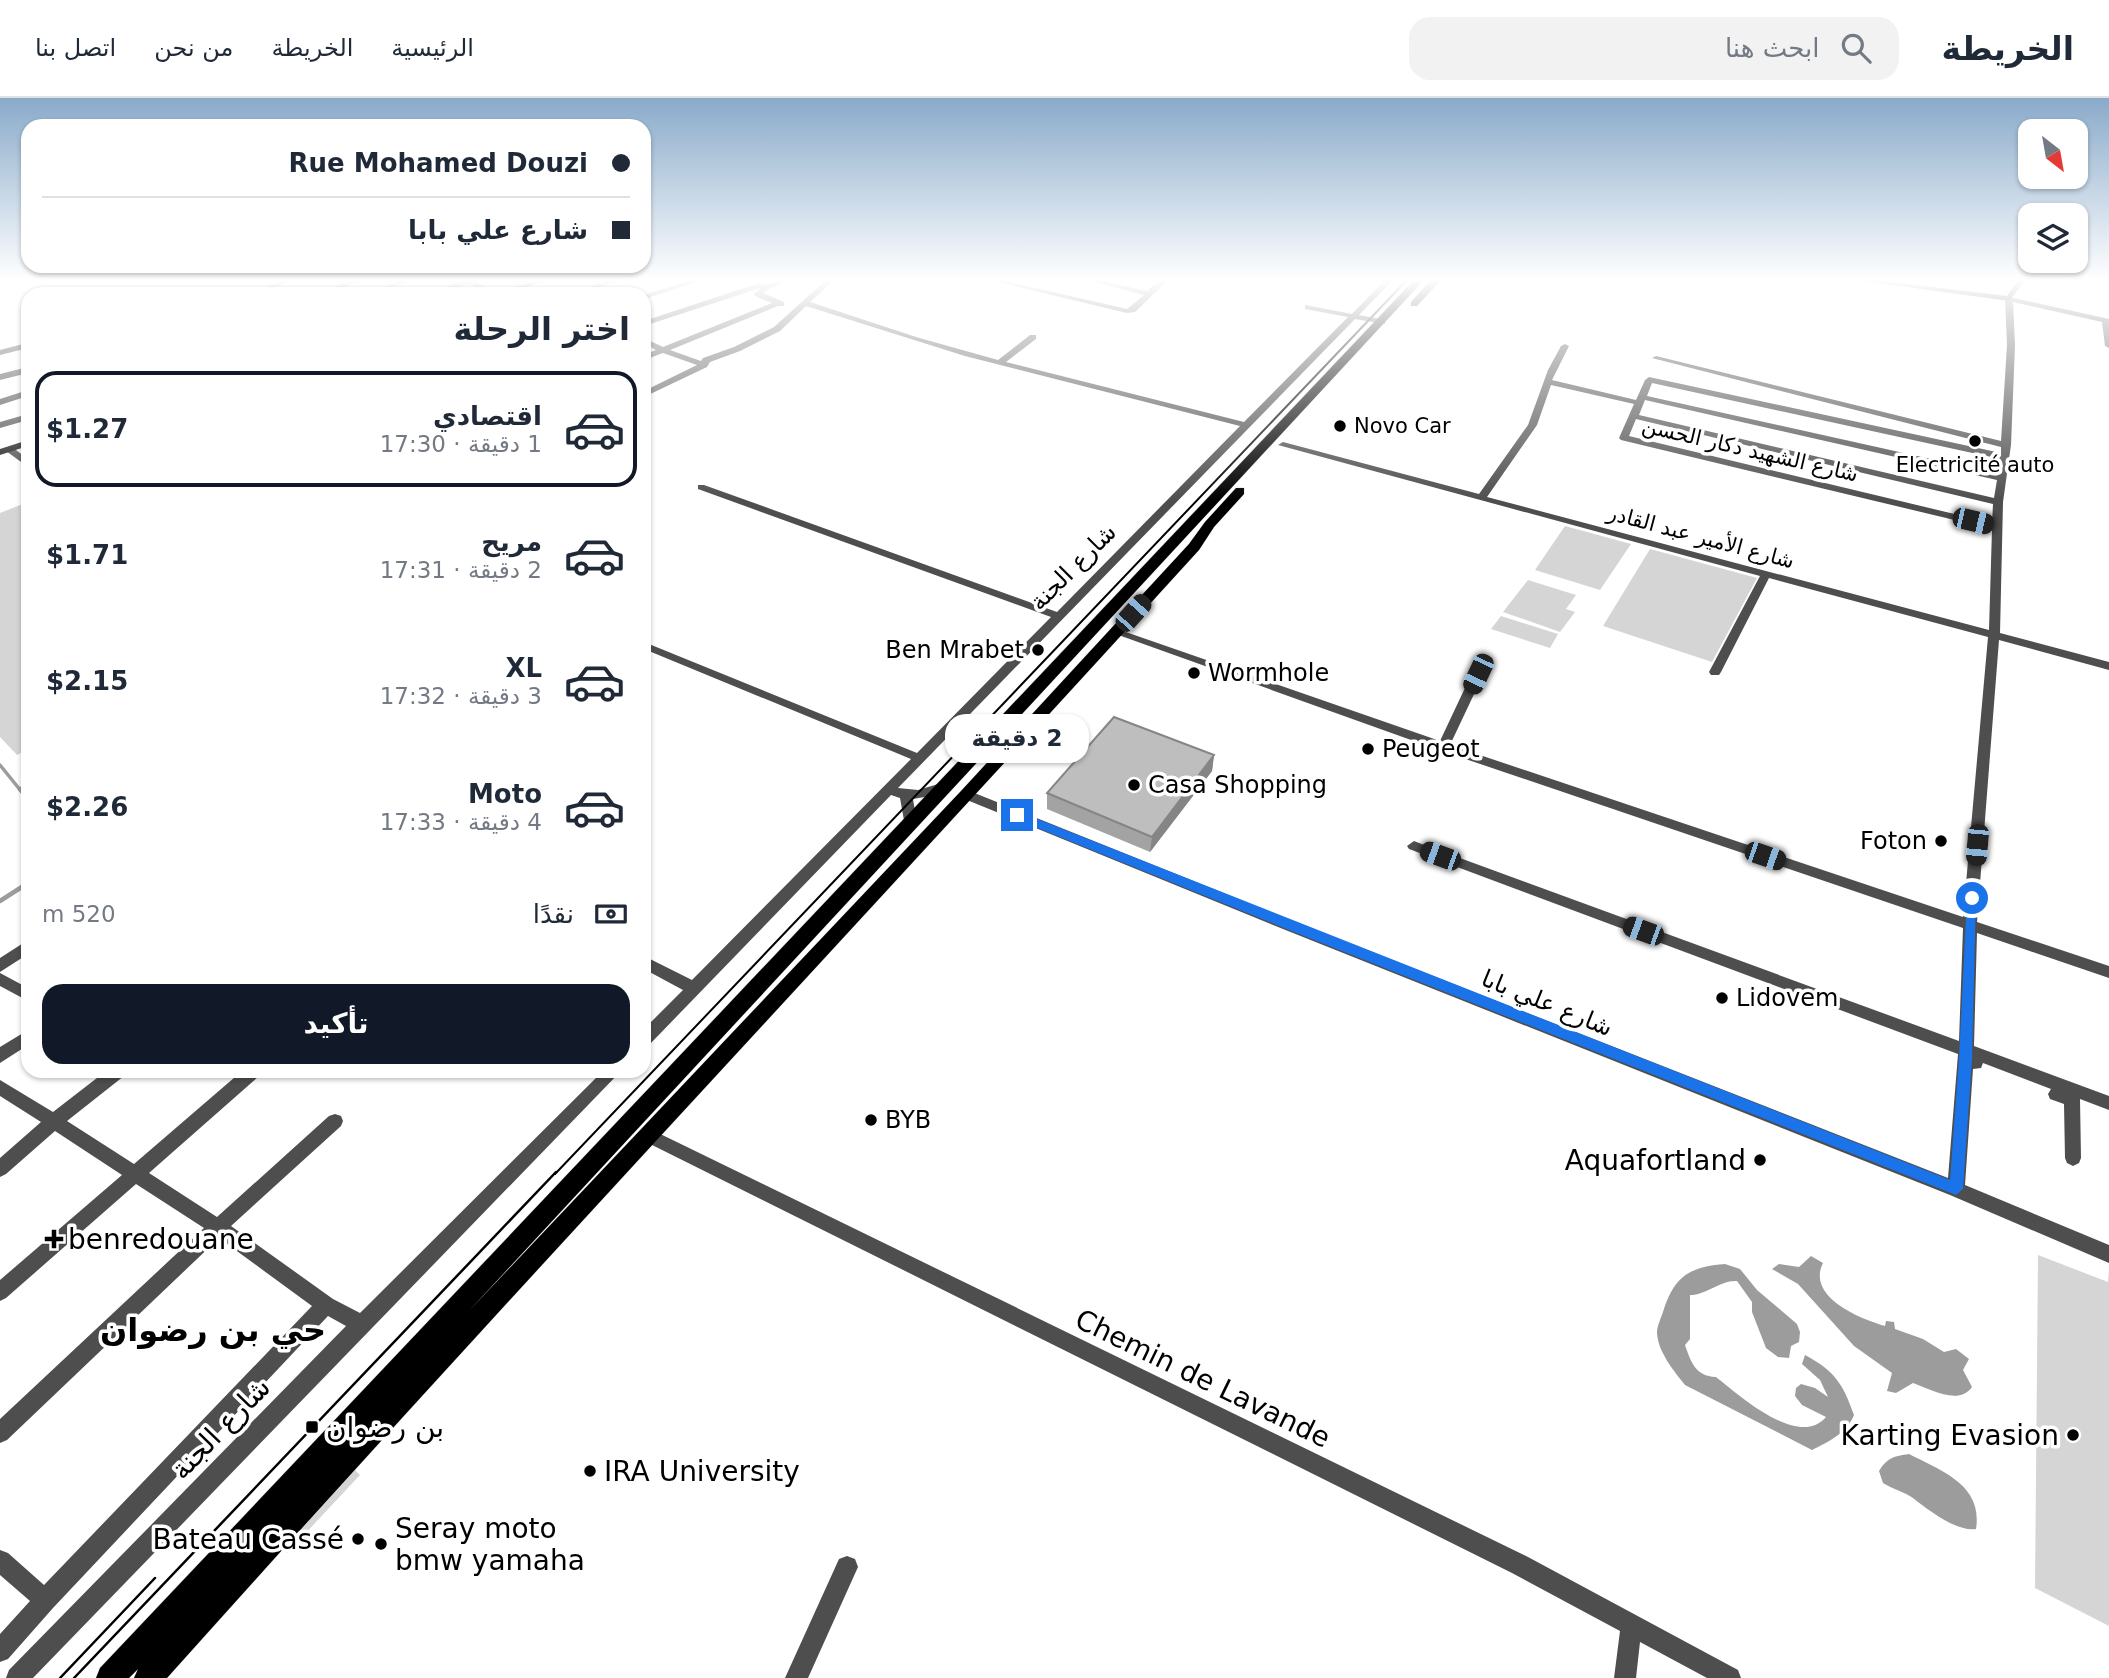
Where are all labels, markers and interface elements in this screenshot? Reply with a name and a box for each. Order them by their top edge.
search box [1409,17,1899,80]
icon: search [1837,29,1875,67]
text: الخريطة [1941,29,2074,68]
text: ابحث هنا [1725,33,1819,63]
text: اتصل بنا [35,34,116,62]
text: من نحن [154,34,233,62]
text: الخريطة [271,34,353,62]
text: الرئيسية [391,34,474,62]
north arrow [2018,119,2088,189]
map controls [2018,119,2088,273]
text: Rue Mohamed Douzi [289,148,588,178]
button: layers [2018,203,2088,273]
text: شارع علي بابا [408,215,588,245]
text: اختر الرحلة [453,310,630,348]
icon: car [563,398,626,461]
text: اقتصادي [433,401,542,431]
street label: شارع الشهيد دكار الحسن [1640,413,1860,487]
text: $1.27 [46,414,128,444]
place label: Novo Car [1354,414,1451,438]
marker: Novo Car [1332,418,1348,434]
text: 1 دقيقة · 17:30 [380,431,542,457]
marker: Electricité auto [1967,433,1983,449]
place label: Electricité auto [1896,453,2054,477]
street label: شارع الأمير عبد القادر [1604,499,1797,573]
car [1951,506,1996,536]
street label: شارع الجنة [1024,518,1122,616]
icon: car [563,524,626,587]
text: مريح [481,527,542,557]
text: $1.71 [46,540,128,570]
text: 2 دقيقة · 17:31 [380,557,542,583]
car [1112,590,1155,636]
place label: Ben Mrabet [885,636,1024,664]
marker: Ben Mrabet [1030,642,1046,658]
icon: car [563,650,626,713]
car [1460,651,1497,697]
text: XL [505,653,542,683]
place label: Wormhole [1208,659,1329,687]
marker: Wormhole [1186,665,1202,681]
text: $2.15 [46,666,128,696]
text: 3 دقيقة · 17:32 [380,683,542,709]
callout: 2 دقيقة [945,714,1089,762]
text: 2 دقيقة [972,725,1062,751]
place label: Peugeot [1382,735,1480,763]
marker: Peugeot [1360,741,1376,757]
place label: Casa Shopping [1148,771,1327,799]
icon: car [563,776,626,839]
marker: Casa Shopping [1126,777,1142,793]
text: Moto [468,779,542,809]
text: $2.26 [46,792,128,822]
route end [1001,799,1033,831]
text: 4 دقيقة · 17:33 [380,809,542,835]
car [1965,823,1990,867]
place label: Foton [1860,827,1927,855]
marker: Foton [1933,833,1949,849]
car [1417,839,1464,873]
car [1742,839,1789,873]
route start [1956,882,1988,914]
icon: cash [592,895,630,933]
text: نقدًا [533,899,574,929]
text: 520 m [42,901,116,927]
car [1620,914,1667,948]
street label: شارع علي بابا [1477,964,1617,1042]
button: تأكيد [42,984,630,1064]
place label: Lidovem [1736,984,1838,1012]
marker: Lidovem [1714,990,1730,1006]
place label: BYB [885,1106,931,1134]
marker: BYB [863,1112,879,1128]
place label: Aquafortland [1565,1144,1746,1177]
marker: Aquafortland [1752,1152,1768,1168]
place label: benredouane [68,1223,254,1256]
marker: benredouane [46,1231,62,1247]
street label: Chemin de Lavande [1070,1302,1336,1455]
district label: حي بن رضوان [100,1311,326,1349]
street label: شارع الجنة [164,1370,277,1486]
place label: بن رضوان [326,1411,444,1444]
marker: بن رضوان [304,1419,320,1435]
place label: Karting Evasion [1841,1419,2059,1452]
marker: Karting Evasion [2065,1427,2081,1443]
place label: IRA University [604,1455,800,1488]
marker: IRA University [582,1463,598,1479]
place label: Seray moto bmw yamaha [395,1512,585,1577]
place label: Bateau Cassé [153,1523,344,1556]
marker: Bateau Cassé [350,1531,366,1547]
marker: Seray moto bmw yamaha [373,1536,389,1552]

